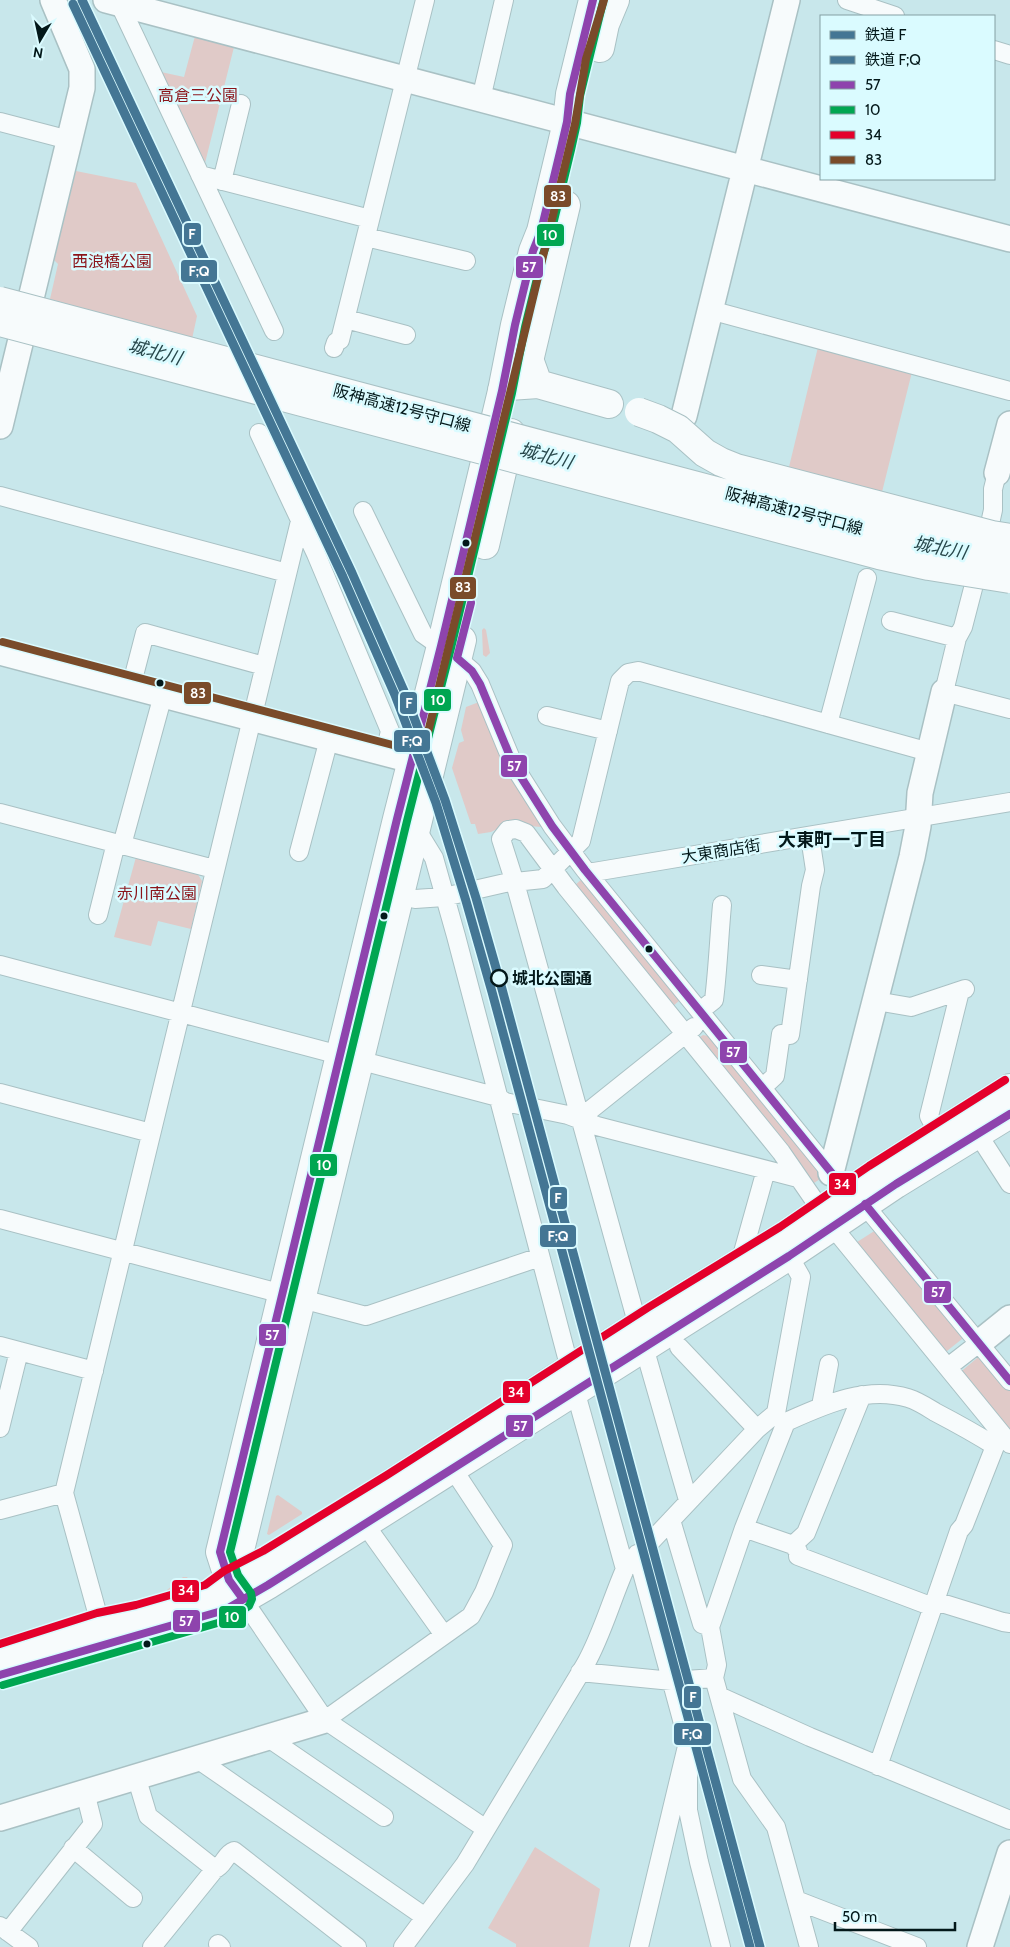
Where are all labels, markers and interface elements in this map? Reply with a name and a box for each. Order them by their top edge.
north arrow [15,15,65,65]
legend [820,15,995,180]
text: 鉄道 F [865,26,906,44]
text: N [32,43,44,63]
text: 鉄道 F;Q [865,51,921,69]
text: 57 [865,76,881,94]
park label: 高倉三公園 [158,86,238,105]
text: 10 [865,101,880,119]
text: 34 [865,126,882,144]
text: 83 [865,151,882,169]
line badge: 83 [543,184,572,208]
text: 83 [550,187,566,205]
line badge: F [183,222,202,246]
line badge: 10 [536,223,565,247]
text: F [188,225,196,243]
text: 10 [542,226,558,244]
park label: 西浪橋公園 [72,252,152,271]
line badge: 57 [515,255,544,279]
text: 57 [522,258,537,276]
line badge: F;Q [180,259,218,283]
text: F;Q [188,262,210,280]
water label: 城北川 [126,334,186,370]
street label: 阪神高速12号守口線 [331,380,473,436]
water label: 城北川 [517,438,577,474]
street label: 阪神高速12号守口線 [723,483,865,539]
water label: 城北川 [911,532,971,564]
unlabelled marker [461,538,471,548]
line badge: 83 [449,576,477,600]
text: 83 [455,578,471,596]
unlabelled marker [155,678,165,688]
line badge: 83 [183,681,212,705]
text: 83 [190,684,206,702]
line badge: 10 [423,688,452,712]
line badge: F [399,691,418,715]
text: 10 [430,691,446,709]
text: F [405,694,413,712]
line badge: F;Q [393,729,431,753]
text: F;Q [401,732,423,750]
line badge: 57 [500,754,528,778]
text: 57 [507,757,522,775]
district label: 大東町一丁目 [778,829,886,851]
street label: 大東商店街 [680,835,762,867]
park label: 赤川南公園 [117,884,197,903]
unlabelled marker [379,911,389,921]
unlabelled marker [644,944,654,954]
marker: 城北公園通 [490,969,508,987]
place label: 城北公園通 [512,969,592,988]
line badge: 57 [719,1040,748,1064]
text: 57 [726,1043,741,1061]
line badge: 10 [309,1153,338,1177]
text: 10 [316,1156,332,1174]
line badge: 34 [828,1172,857,1196]
text: 34 [834,1175,850,1193]
line badge: F [549,1186,568,1210]
text: F [554,1189,562,1207]
line badge: F;Q [539,1224,577,1248]
text: F;Q [547,1227,569,1245]
line badge: 57 [923,1280,952,1304]
text: 57 [931,1283,946,1301]
line badge: 57 [258,1323,287,1347]
text: 57 [265,1326,280,1344]
line badge: 34 [502,1380,531,1404]
text: 34 [508,1383,524,1401]
line badge: 57 [505,1414,534,1438]
text: 57 [513,1417,528,1435]
line badge: 34 [171,1579,200,1603]
text: 34 [178,1581,194,1599]
line badge: 10 [218,1605,247,1629]
text: 10 [224,1608,240,1626]
line badge: 57 [172,1609,201,1633]
text: 57 [179,1612,194,1630]
unlabelled marker [142,1639,152,1649]
line badge: F [683,1685,702,1709]
text: F [689,1688,697,1706]
line badge: F;Q [673,1722,712,1746]
text: F;Q [681,1725,703,1743]
scale bar [835,1900,955,1932]
text: 50 m [842,1908,877,1926]

